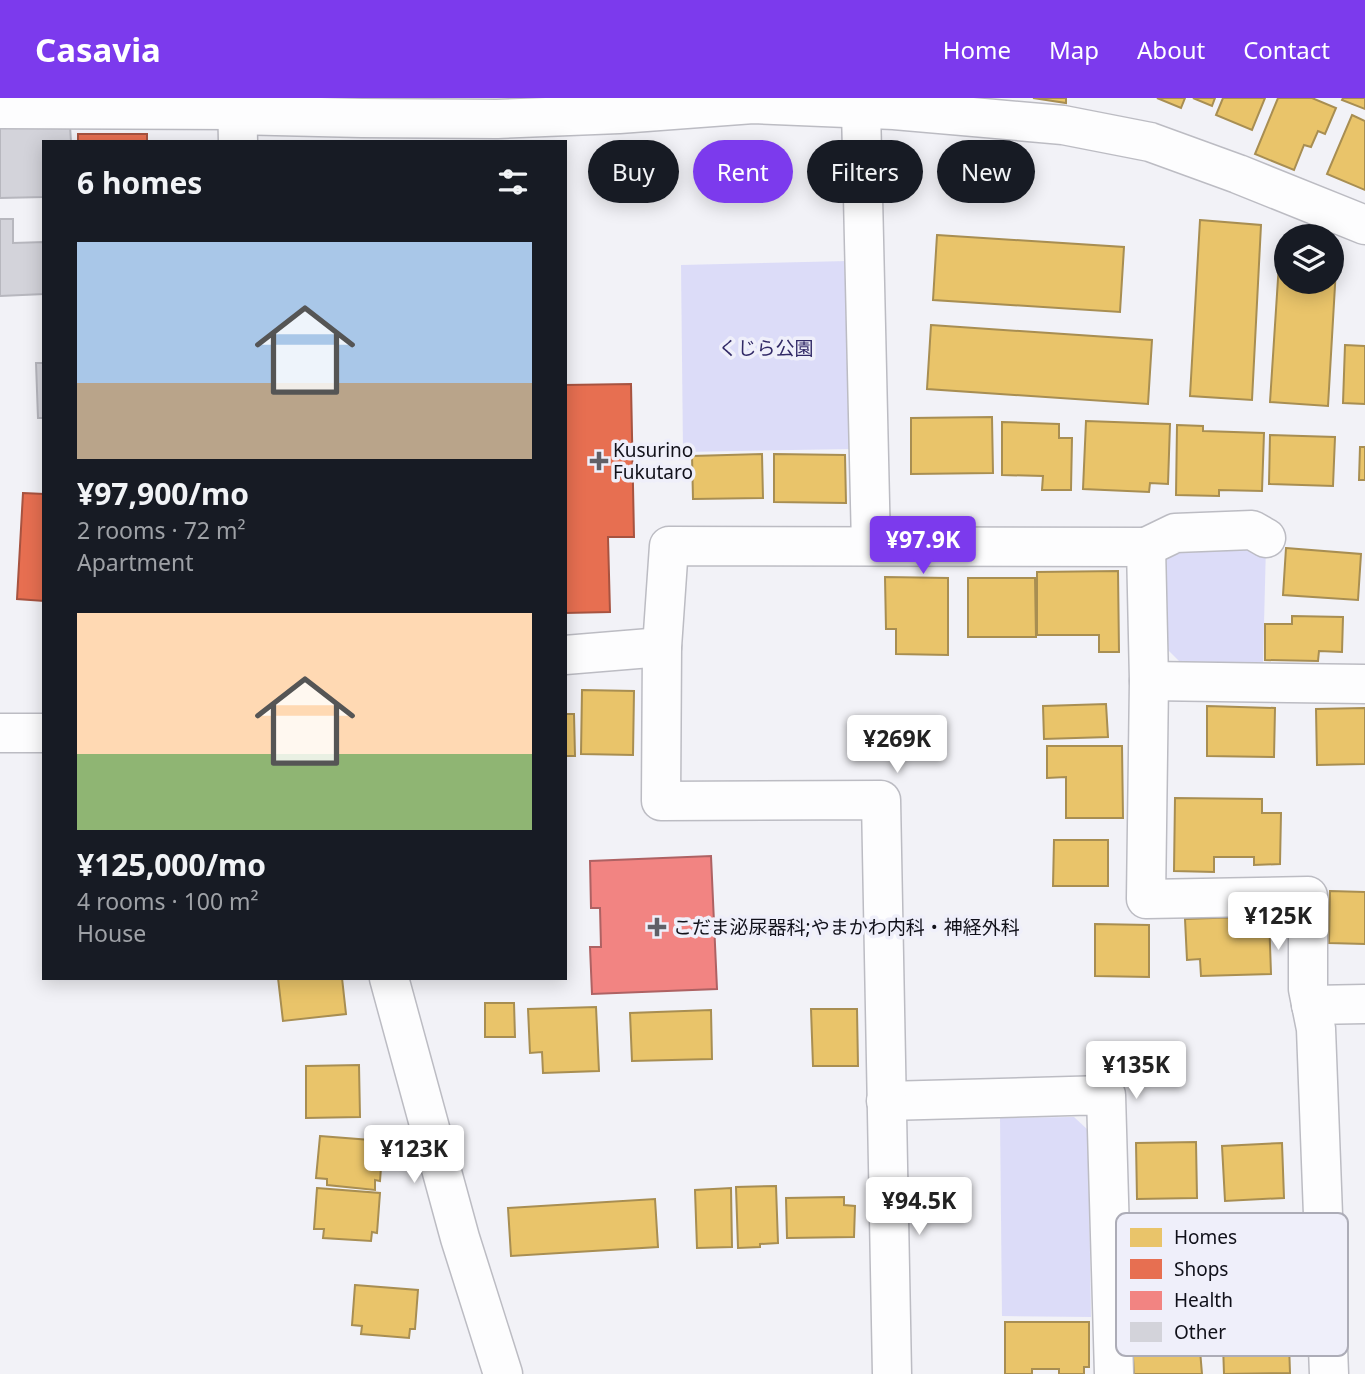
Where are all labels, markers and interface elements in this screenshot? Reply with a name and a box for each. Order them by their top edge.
text: Casavia [35,27,161,72]
text: Home [943,33,1011,66]
text: Map [1049,33,1099,66]
text: About [1137,33,1205,66]
text: Contact [1243,33,1330,66]
chip: Buy [588,140,679,203]
chip: Rent [693,140,793,203]
chip: Filters [807,140,923,203]
chip: New [937,140,1035,203]
text: 6 homes [77,162,202,203]
icon: filters [494,163,532,201]
map controls [1274,224,1344,294]
button: layers [1274,224,1344,294]
icon: home [242,287,368,413]
park label: くじら公園 [718,335,814,361]
place label: Kusurino Fukutaro [613,437,693,485]
marker: Kusurino Fukutaro [591,453,607,469]
text: ¥97,900/mo [77,473,249,514]
text: 2 rooms · 72 m² [77,514,246,546]
pin: ¥97.9K [866,517,980,576]
text: ¥97.9K [886,523,960,555]
text: Apartment [77,546,194,578]
icon: home [242,658,368,784]
pin: ¥269K [848,716,946,775]
text: ¥269K [863,722,931,754]
text: ¥125,000/mo [77,844,266,885]
text: 4 rooms · 100 m² [77,885,259,917]
pin: ¥125K [1229,892,1327,952]
text: ¥125K [1244,899,1312,931]
place label: こだま泌尿器科;やまかわ内科・神経外科 [673,914,1020,940]
text: House [77,917,146,949]
marker: こだま泌尿器科;やまかわ内科・神経外科 [647,917,667,937]
pin: ¥135K [1087,1042,1185,1101]
text: ¥135K [1102,1048,1170,1080]
pin: ¥123K [365,1126,463,1185]
text: ¥123K [380,1132,448,1164]
pin: ¥94.5K [862,1178,976,1237]
text: ¥94.5K [882,1184,956,1216]
legend [1116,1213,1348,1356]
text: Homes [1174,1224,1237,1250]
text: Shops [1174,1256,1228,1282]
text: Health [1174,1287,1233,1313]
text: Other [1174,1319,1226,1345]

